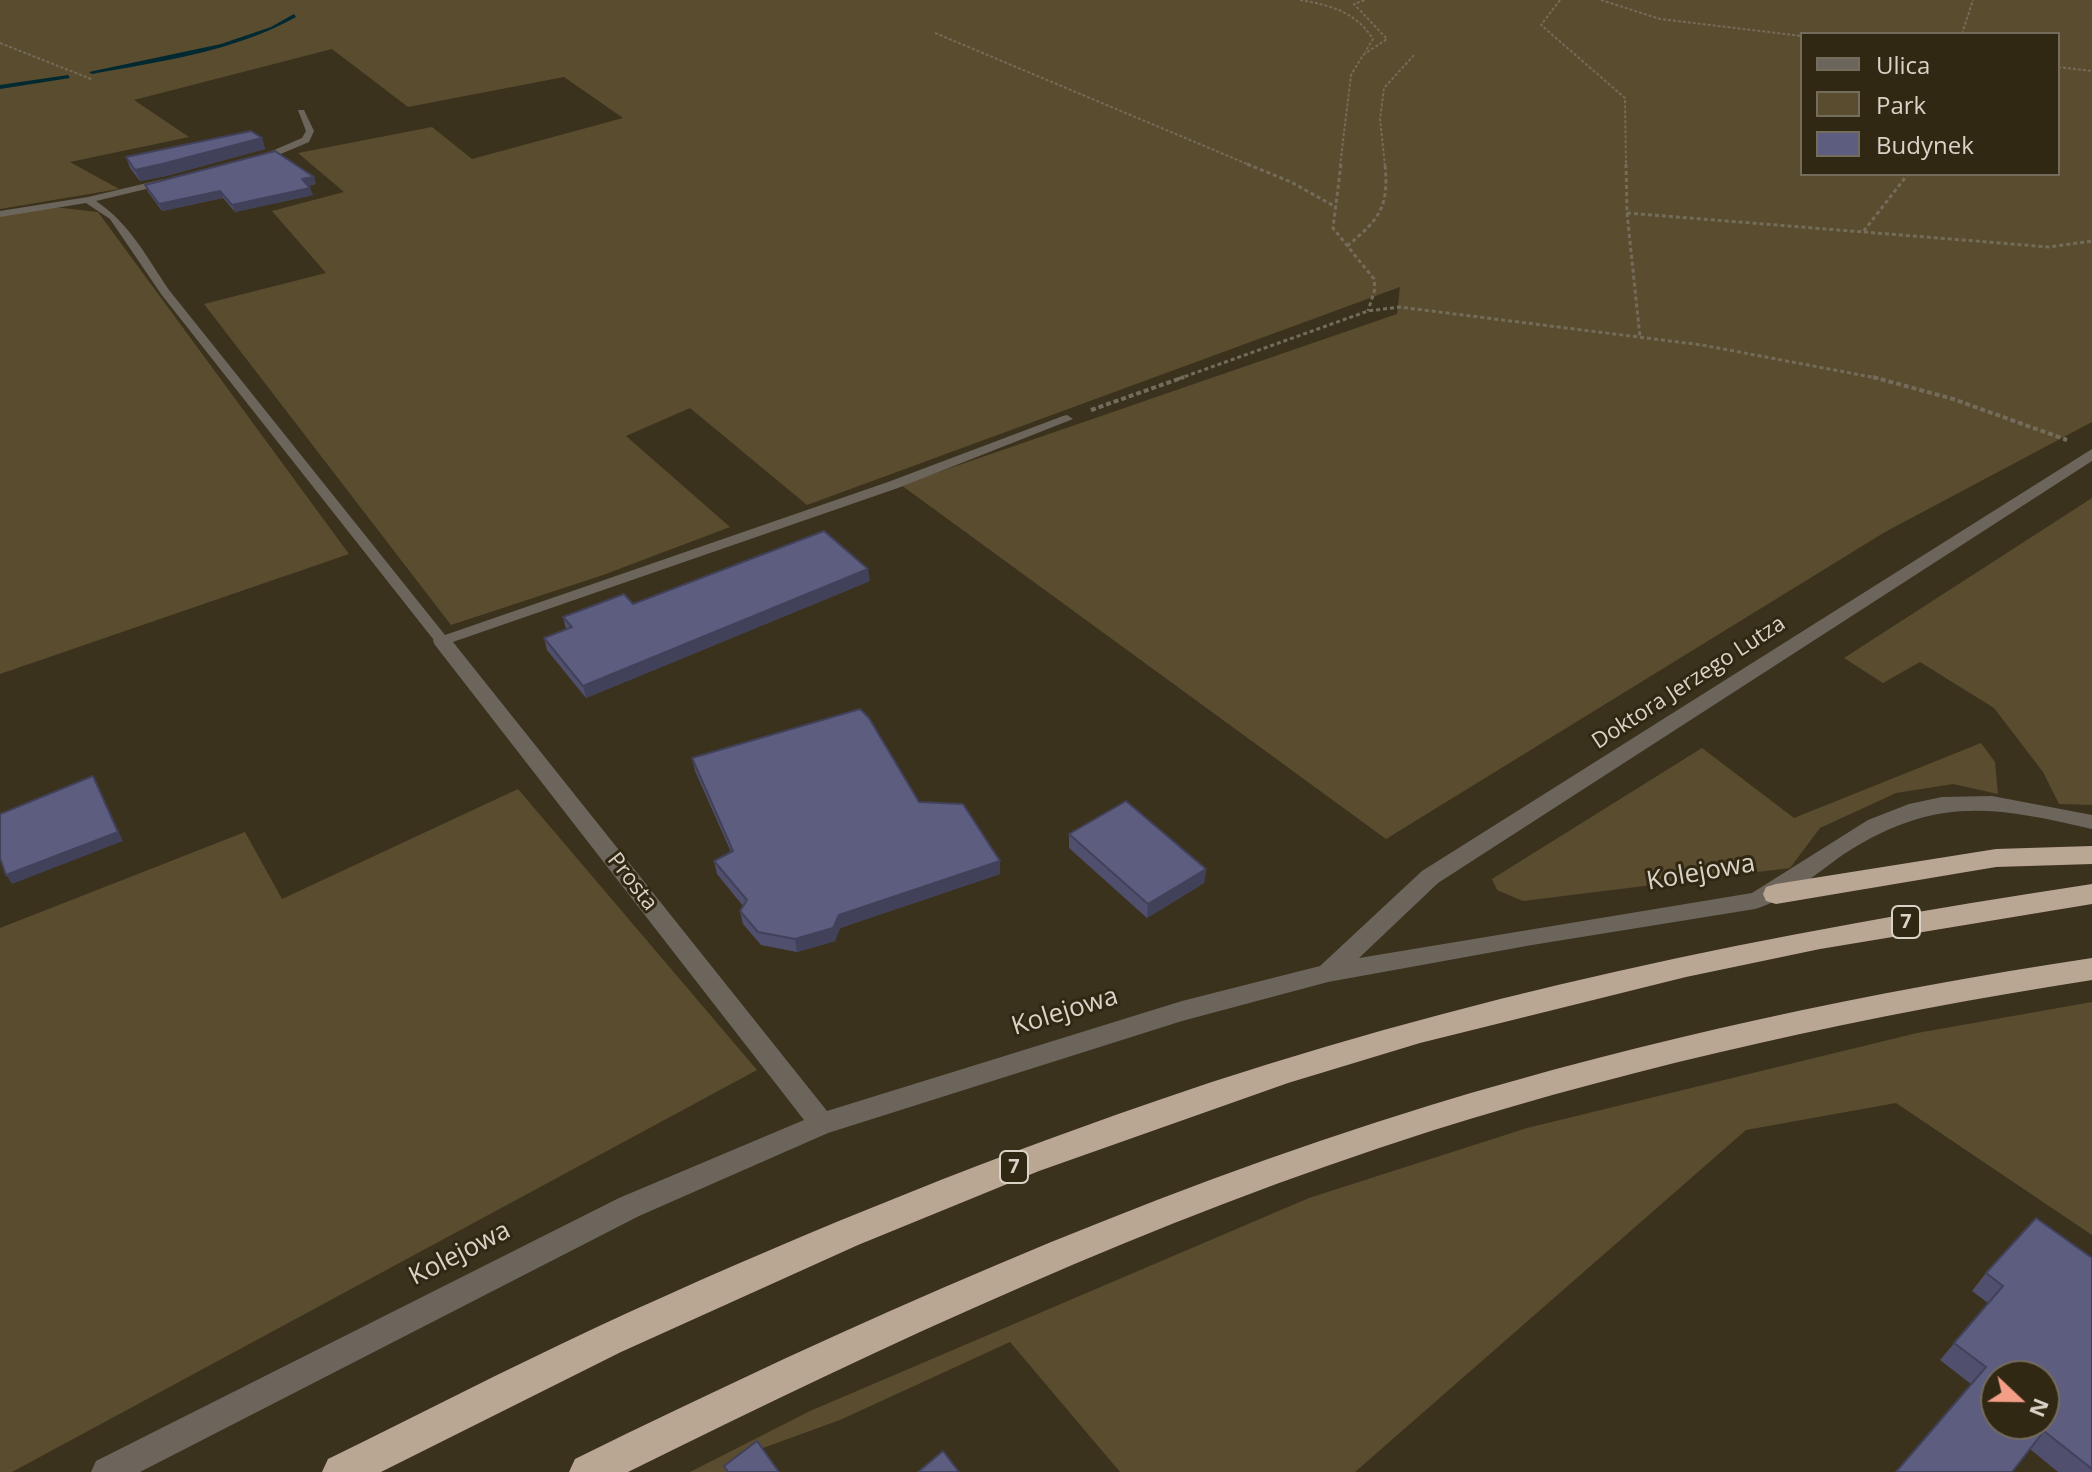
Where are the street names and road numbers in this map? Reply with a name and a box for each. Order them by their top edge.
street label: Doktora Jerzego Lutza [1587,611,1791,755]
street label: Prosta [601,848,663,916]
street label: Kolejowa [1644,848,1758,898]
road number: 7 [1892,906,1920,938]
street label: Kolejowa [1008,981,1122,1043]
road number: 7 [1000,1151,1028,1183]
street label: Kolejowa [404,1215,516,1293]

